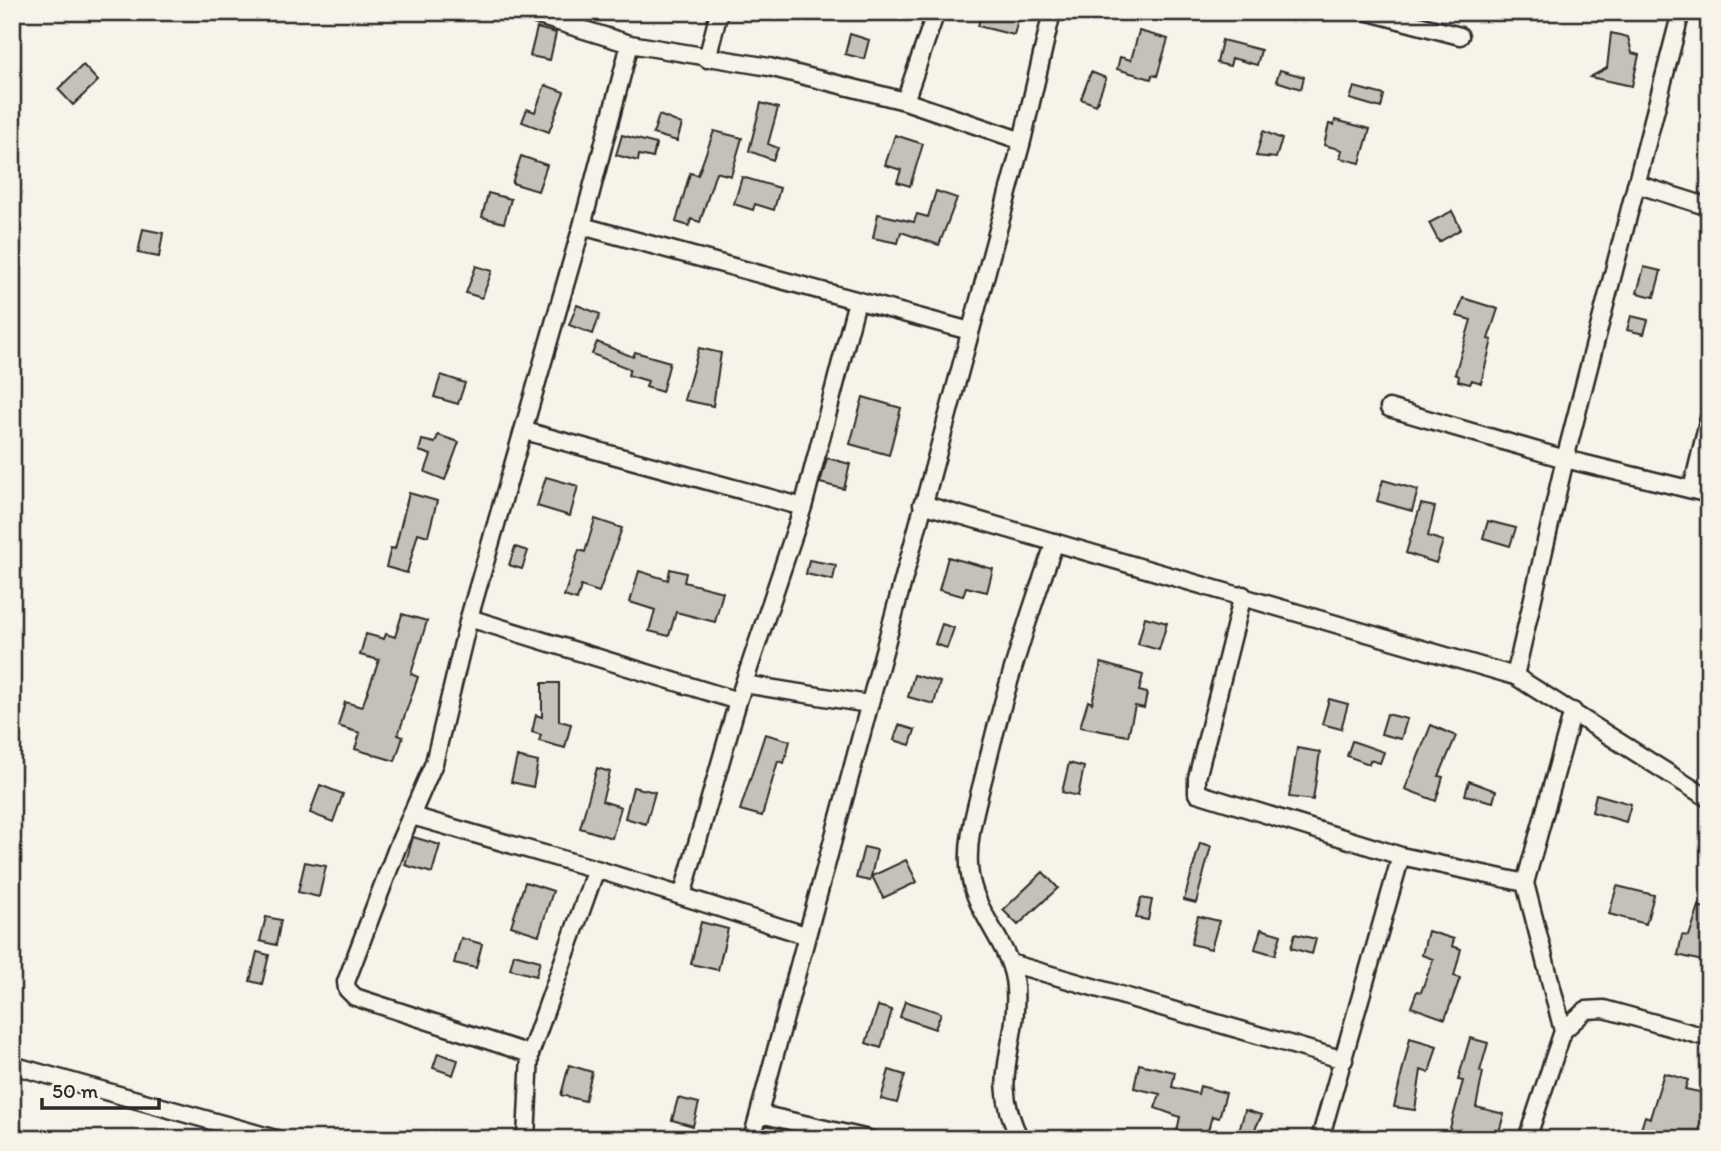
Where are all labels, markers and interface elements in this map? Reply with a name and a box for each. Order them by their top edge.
scale bar [42,1067,159,1111]
text: 50 m [52,1078,99,1103]

